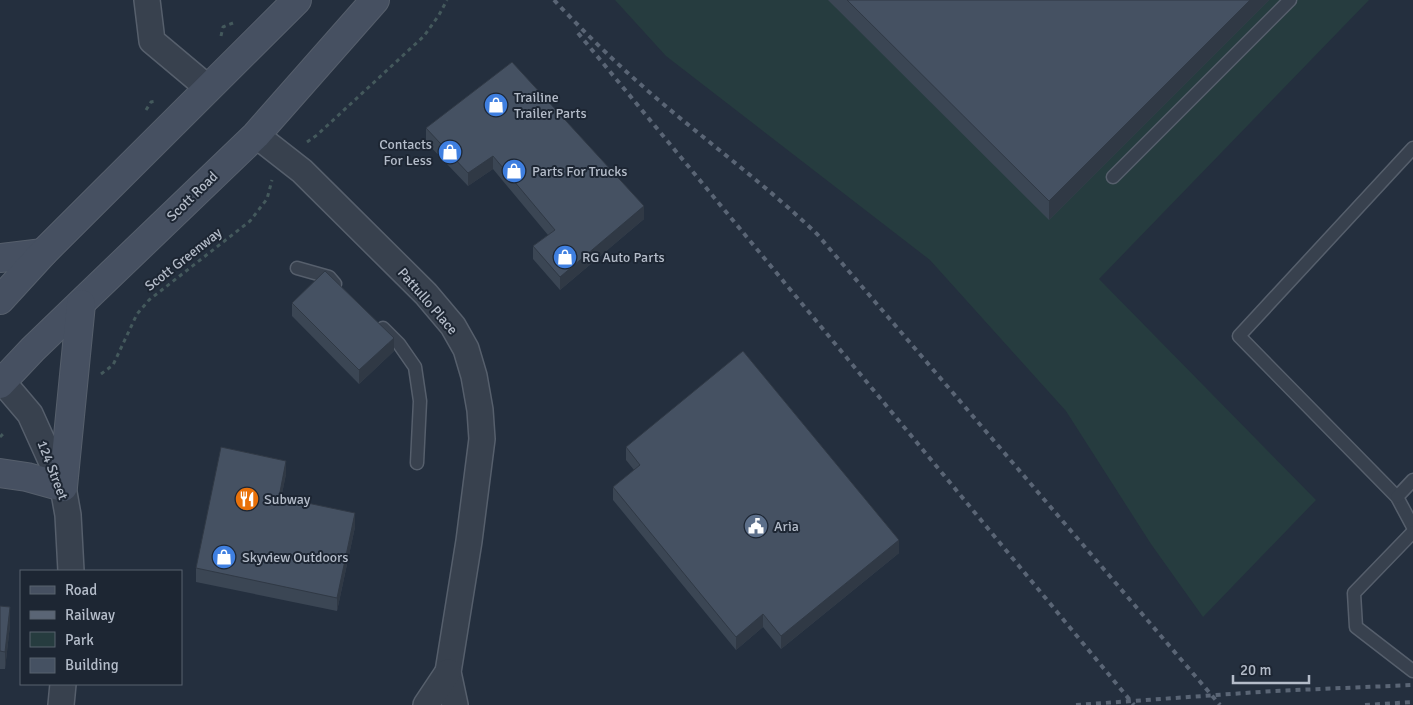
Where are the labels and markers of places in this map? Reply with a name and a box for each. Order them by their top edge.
place label: Trailine Trailer Parts [514,89,587,122]
shop icon: Trailine Trailer Parts [483,92,509,118]
place label: Contacts For Less [379,136,432,169]
shop icon: Contacts For Less [437,139,463,165]
shop icon: Parts For Trucks [501,158,527,184]
place label: Parts For Trucks [532,163,627,180]
shop icon: RG Auto Parts [552,244,578,270]
place label: RG Auto Parts [582,249,665,266]
restaurant icon: Subway [234,486,260,512]
place label: Subway [264,491,311,508]
public building icon: Aria [743,513,769,539]
place label: Aria [774,518,799,535]
shop icon: Skyview Outdoors [211,544,237,570]
place label: Skyview Outdoors [242,549,348,566]

